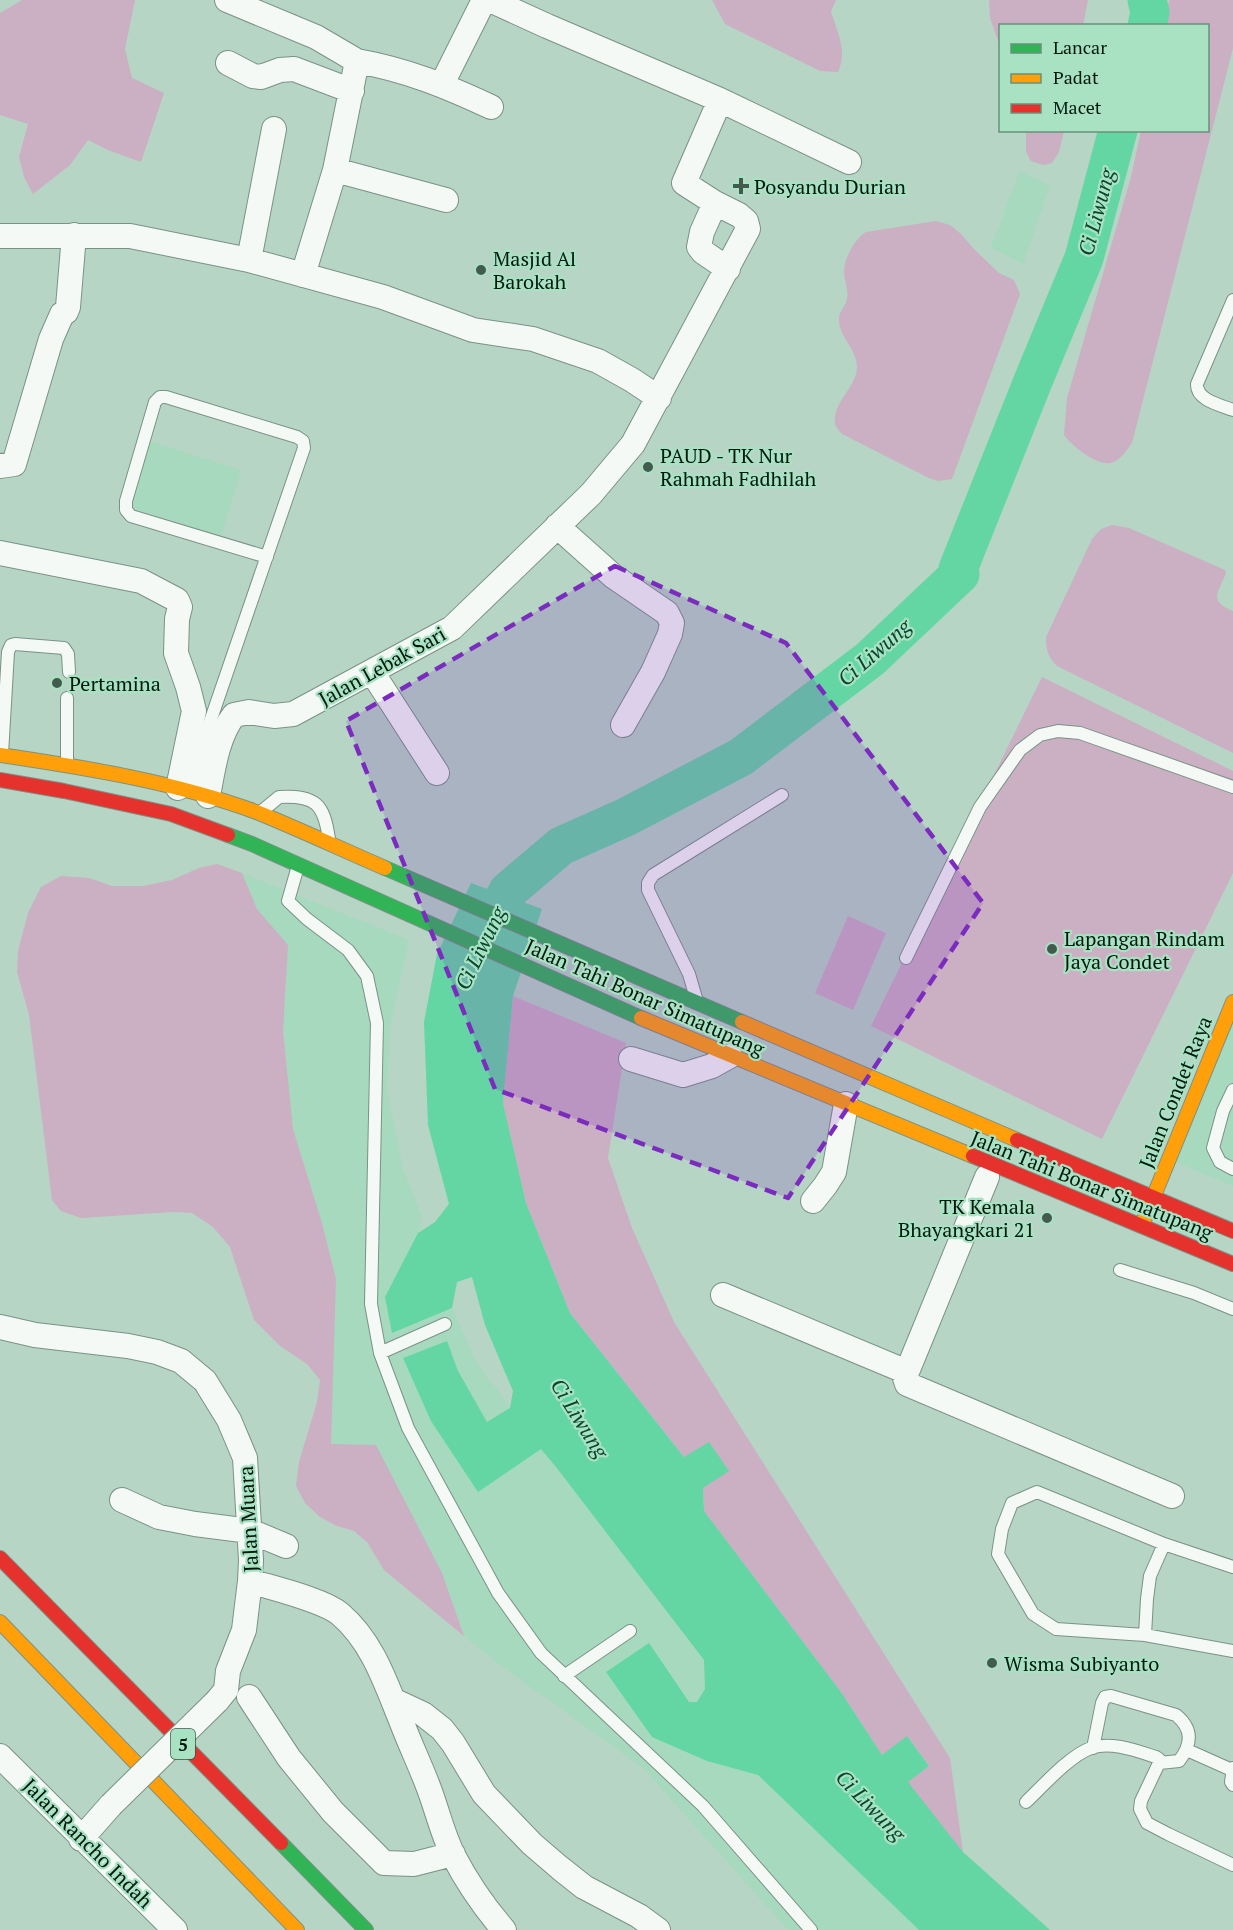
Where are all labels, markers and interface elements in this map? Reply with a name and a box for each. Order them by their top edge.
legend [999,24,1209,132]
text: Lancar [1053,35,1107,59]
text: Padat [1053,65,1099,89]
text: Macet [1053,95,1102,119]
water label: Ci Liwung [1071,164,1121,259]
place label: Posyandu Durian [754,173,906,200]
marker: Posyandu Durian [732,177,750,195]
place label: Masjid Al Barokah [493,245,576,295]
marker: Masjid Al Barokah [474,263,488,277]
place label: PAUD - TK Nur Rahmah Fadhilah [660,442,816,492]
marker: PAUD - TK Nur Rahmah Fadhilah [641,460,655,474]
water label: Ci Liwung [831,611,918,692]
street label: Jalan Lebak Sari [314,620,450,712]
place label: Pertamina [69,670,161,697]
marker: Pertamina [50,676,64,690]
water label: Ci Liwung [448,900,513,994]
place label: Lapangan Rindam Jaya Condet [1064,925,1225,975]
street label: Jalan Tahi Bonar Simatupang [521,932,769,1062]
marker: Lapangan Rindam Jaya Condet [1045,942,1059,956]
street label: Jalan Condet Raya [1132,1012,1218,1172]
street label: Jalan Tahi Bonar Simatupang [967,1124,1218,1246]
place label: TK Kemala Bhayangkari 21 [898,1193,1035,1243]
marker: TK Kemala Bhayangkari 21 [1040,1211,1054,1225]
water label: Ci Liwung [545,1373,616,1465]
street label: Jalan Muara [232,1465,264,1573]
place label: Wisma Subiyanto [1004,1650,1159,1677]
marker: Wisma Subiyanto [985,1656,999,1670]
road number: 5 [171,1729,195,1759]
water label: Ci Liwung [830,1763,913,1848]
street label: Jalan Rancho Indah [17,1772,159,1914]

